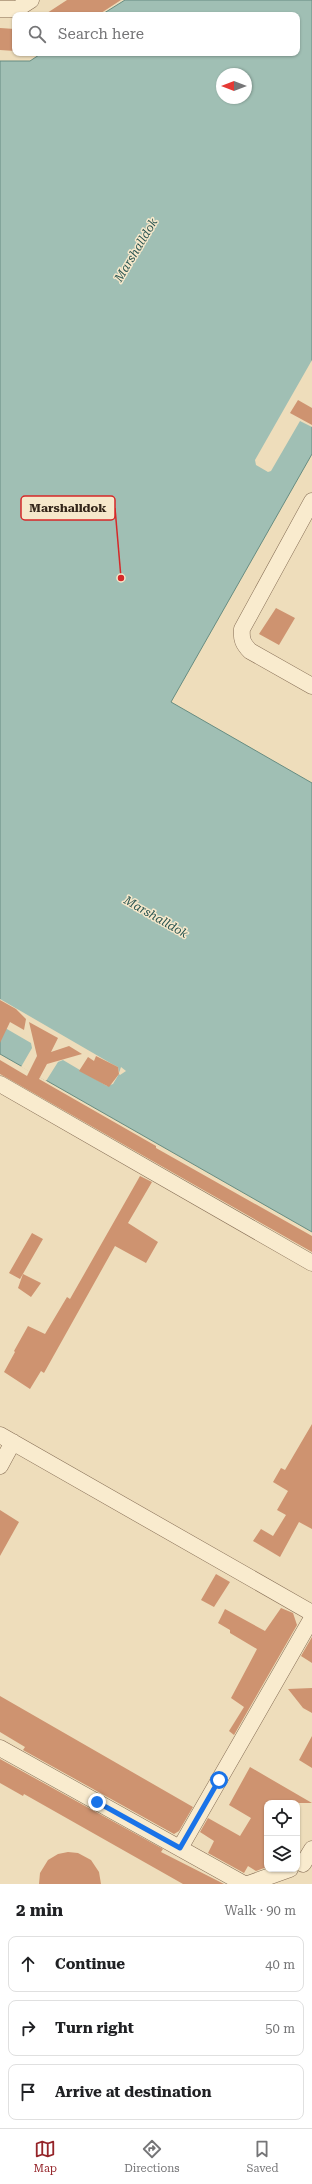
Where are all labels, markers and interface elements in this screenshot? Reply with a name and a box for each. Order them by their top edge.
search box [12,12,300,56]
icon: search [26,23,48,45]
text: Search here [58,25,144,43]
north arrow [216,68,252,104]
water label: Marshalldok [111,215,161,285]
callout: Marshalldok [21,496,115,520]
text: Marshalldok [29,501,107,515]
water label: Marshalldok [121,893,191,941]
route start [210,1771,228,1789]
route end [88,1793,106,1811]
map controls [264,1800,300,1872]
button: locate [264,1800,300,1836]
button: layers [264,1836,300,1872]
text: 2 min [16,1900,63,1920]
text: Walk · 90 m [224,1903,296,1918]
icon: ahead [17,1953,39,1975]
text: Continue [55,1955,125,1973]
text: 40 m [265,1957,295,1972]
icon: right [17,2017,39,2039]
text: Turn right [55,2019,134,2037]
text: 50 m [265,2021,295,2036]
icon: arrive [17,2081,39,2103]
text: Arrive at destination [55,2083,211,2101]
tab: Map [34,2138,57,2175]
tab: Directions [124,2138,179,2175]
tab: Saved [247,2138,278,2175]

